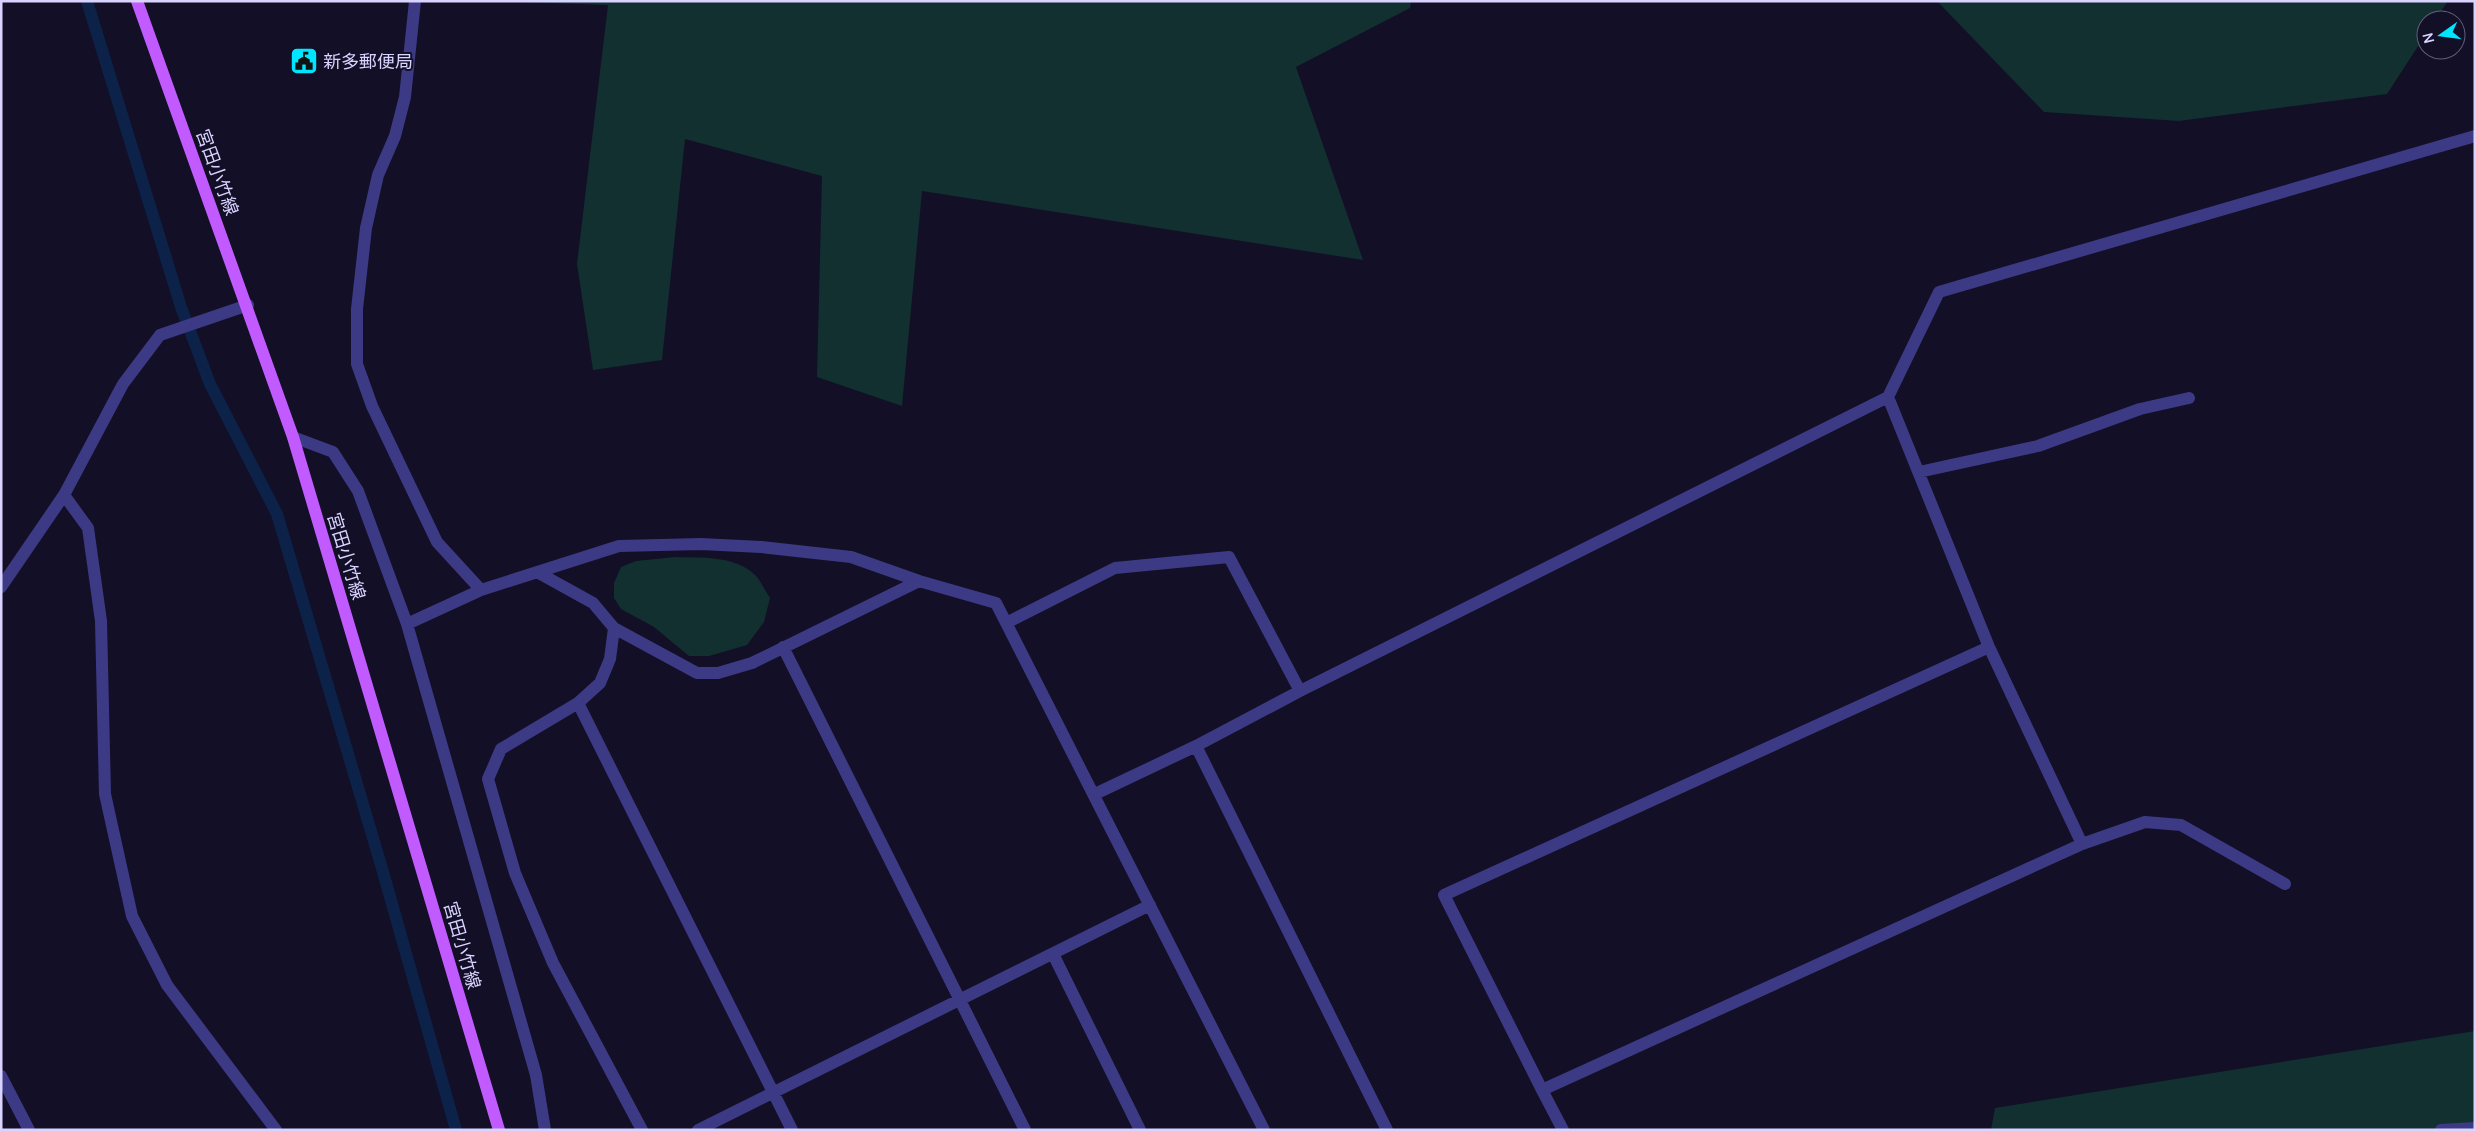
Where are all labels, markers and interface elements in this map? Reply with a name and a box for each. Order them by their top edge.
north arrow [2416,10,2466,60]
text: N [2417,31,2438,45]
public building icon: 新多郵便局 [289,46,319,76]
place label: 新多郵便局 [323,49,413,73]
street label: 宮田小竹線 [191,126,245,218]
street label: 宮田小竹線 [322,509,372,603]
street label: 宮田小竹線 [439,898,487,992]

